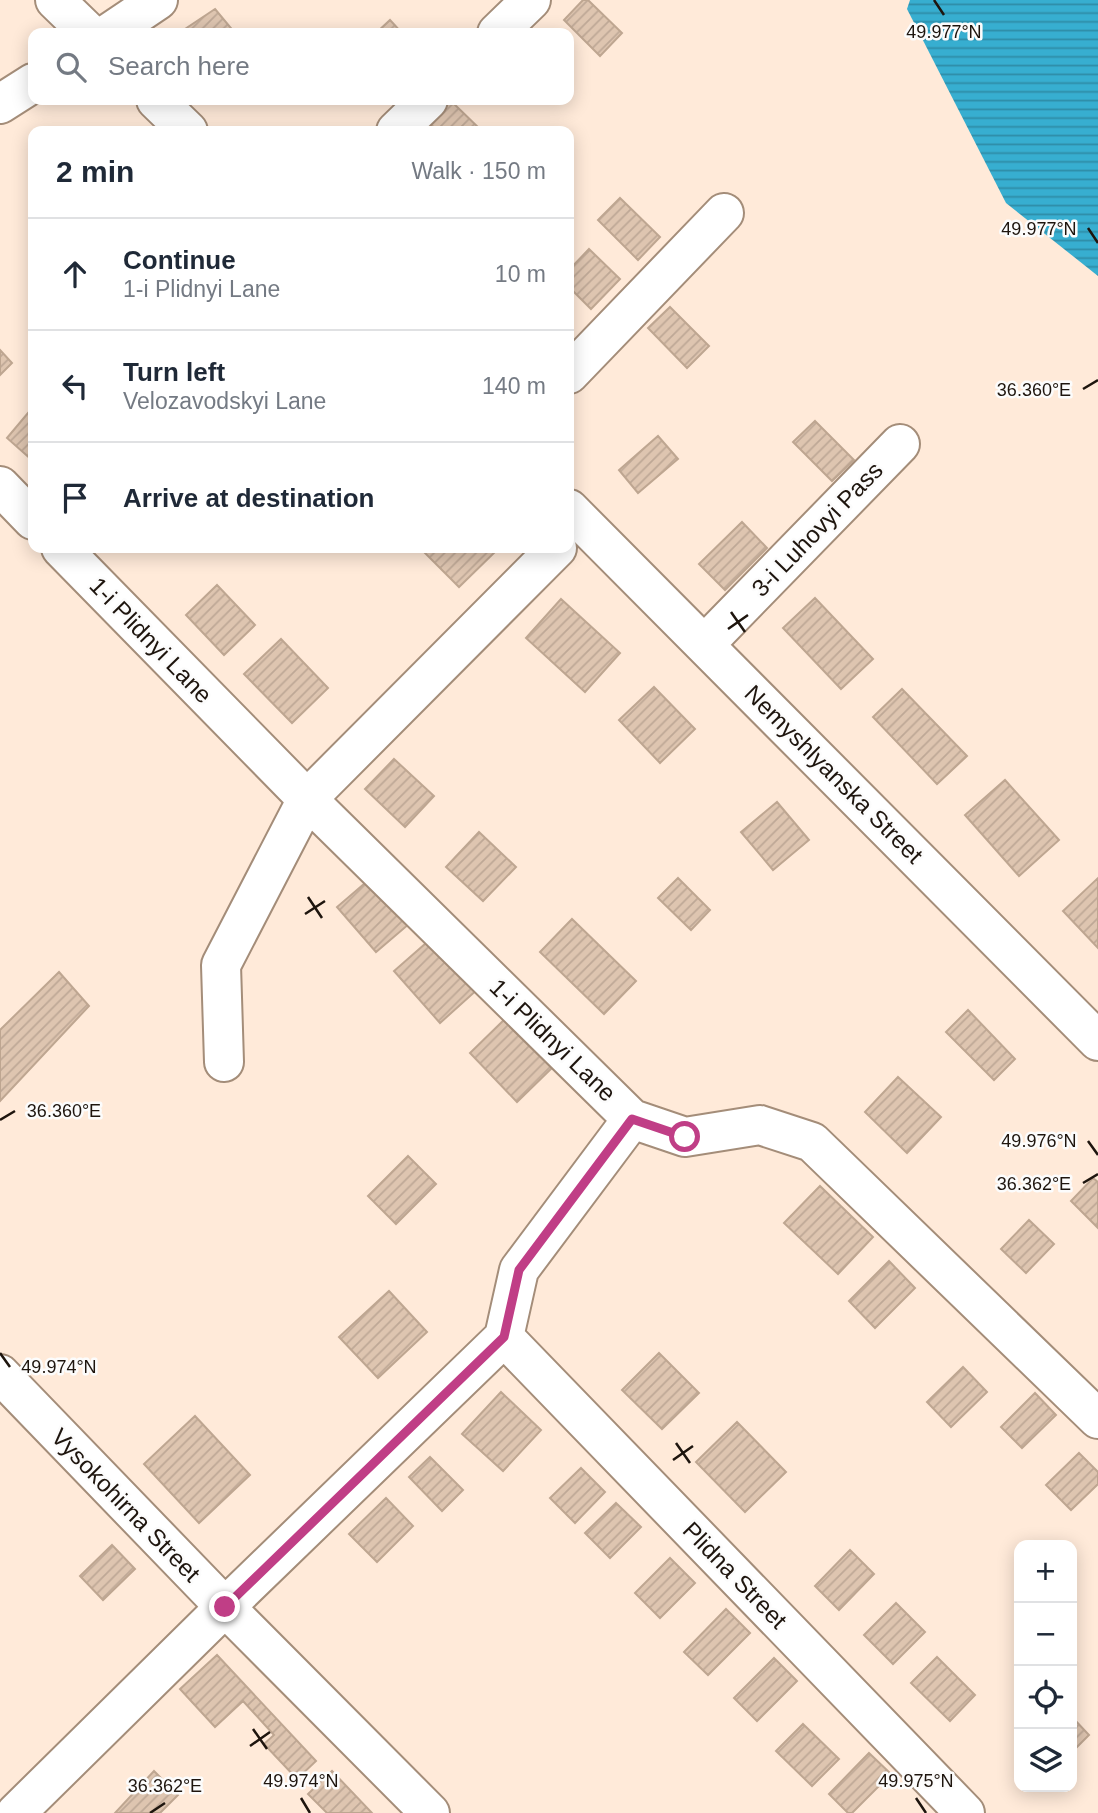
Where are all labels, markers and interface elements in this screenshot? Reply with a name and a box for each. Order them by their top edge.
text: 49.977°N [906,22,982,42]
search box [28,28,574,105]
icon: search [52,48,90,86]
text: Search here [108,51,250,81]
text: 2 min [56,155,134,188]
text: Walk · 150 m [411,158,546,184]
text: 49.977°N [1001,219,1077,239]
text: Continue [123,245,236,275]
icon: ahead [56,255,94,293]
text: 10 m [495,261,546,287]
text: 1-i Plidnyi Lane [123,276,280,302]
text: Turn left [123,357,225,387]
icon: left [56,367,94,405]
text: 140 m [482,373,546,399]
text: 36.360°E [997,380,1071,400]
text: Velozavodskyi Lane [123,388,326,414]
street label: 3-i Luhovyi Pass [746,456,888,602]
icon: arrive [56,479,94,517]
text: Arrive at destination [123,483,374,513]
street label: 1-i Plidnyi Lane [84,572,218,708]
street label: Nemyshlyanska Street [740,680,929,869]
street label: 1-i Plidnyi Lane [485,973,621,1107]
text: 36.360°E [27,1101,101,1121]
route start [669,1121,700,1152]
text: 49.976°N [1001,1131,1077,1151]
text: 36.362°E [997,1174,1071,1194]
text: 49.974°N [21,1357,97,1377]
street label: Vysokohirna Street [46,1423,206,1587]
street label: Plidna Street [678,1516,793,1634]
map controls [1014,1540,1077,1792]
button: + [1014,1540,1077,1603]
route end [209,1591,240,1622]
button: − [1014,1603,1077,1666]
button: locate [1014,1666,1077,1729]
button: layers [1014,1729,1077,1792]
text: 49.974°N [263,1771,339,1791]
text: 49.975°N [878,1771,954,1791]
text: 36.362°E [128,1776,202,1796]

